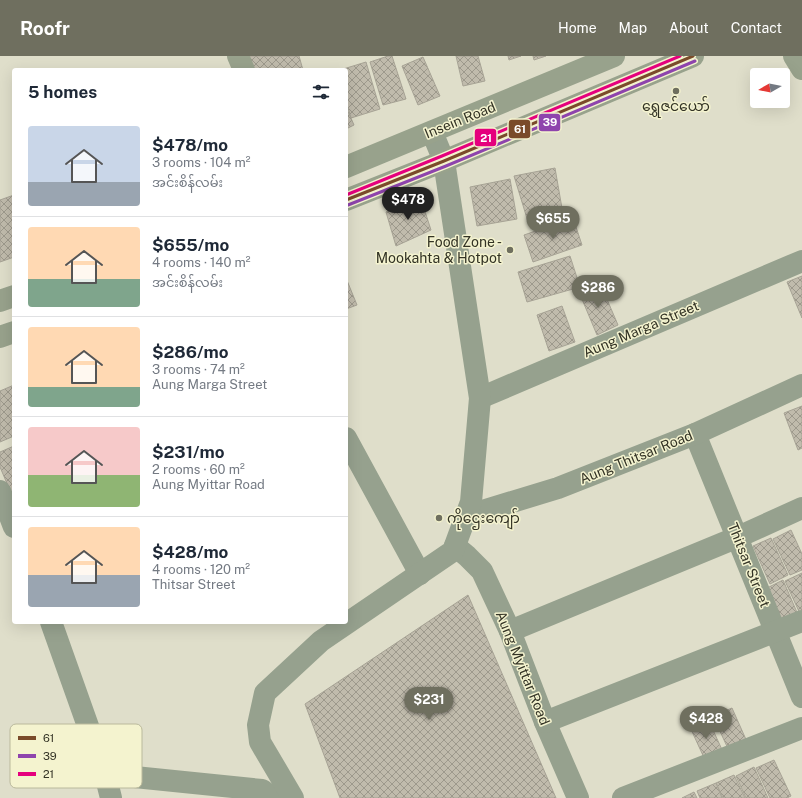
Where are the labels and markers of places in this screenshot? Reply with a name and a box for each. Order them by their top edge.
marker: ရွှေဇင်ယော် [671,86,681,96]
place label: ရွှေဇင်ယော် [642,96,710,118]
pin: $478 [384,187,432,221]
pin: $655 [529,206,577,240]
place label: Food Zone - Mookahta & Hotpot [376,234,502,266]
marker: Food Zone - Mookahta & Hotpot [505,245,515,255]
pin: $286 [574,275,622,309]
place label: ကိုဌေးကျော် [447,508,520,530]
marker: ကိုဌေးကျော် [434,513,444,523]
pin: $231 [405,687,453,721]
pin: $428 [682,706,730,740]

